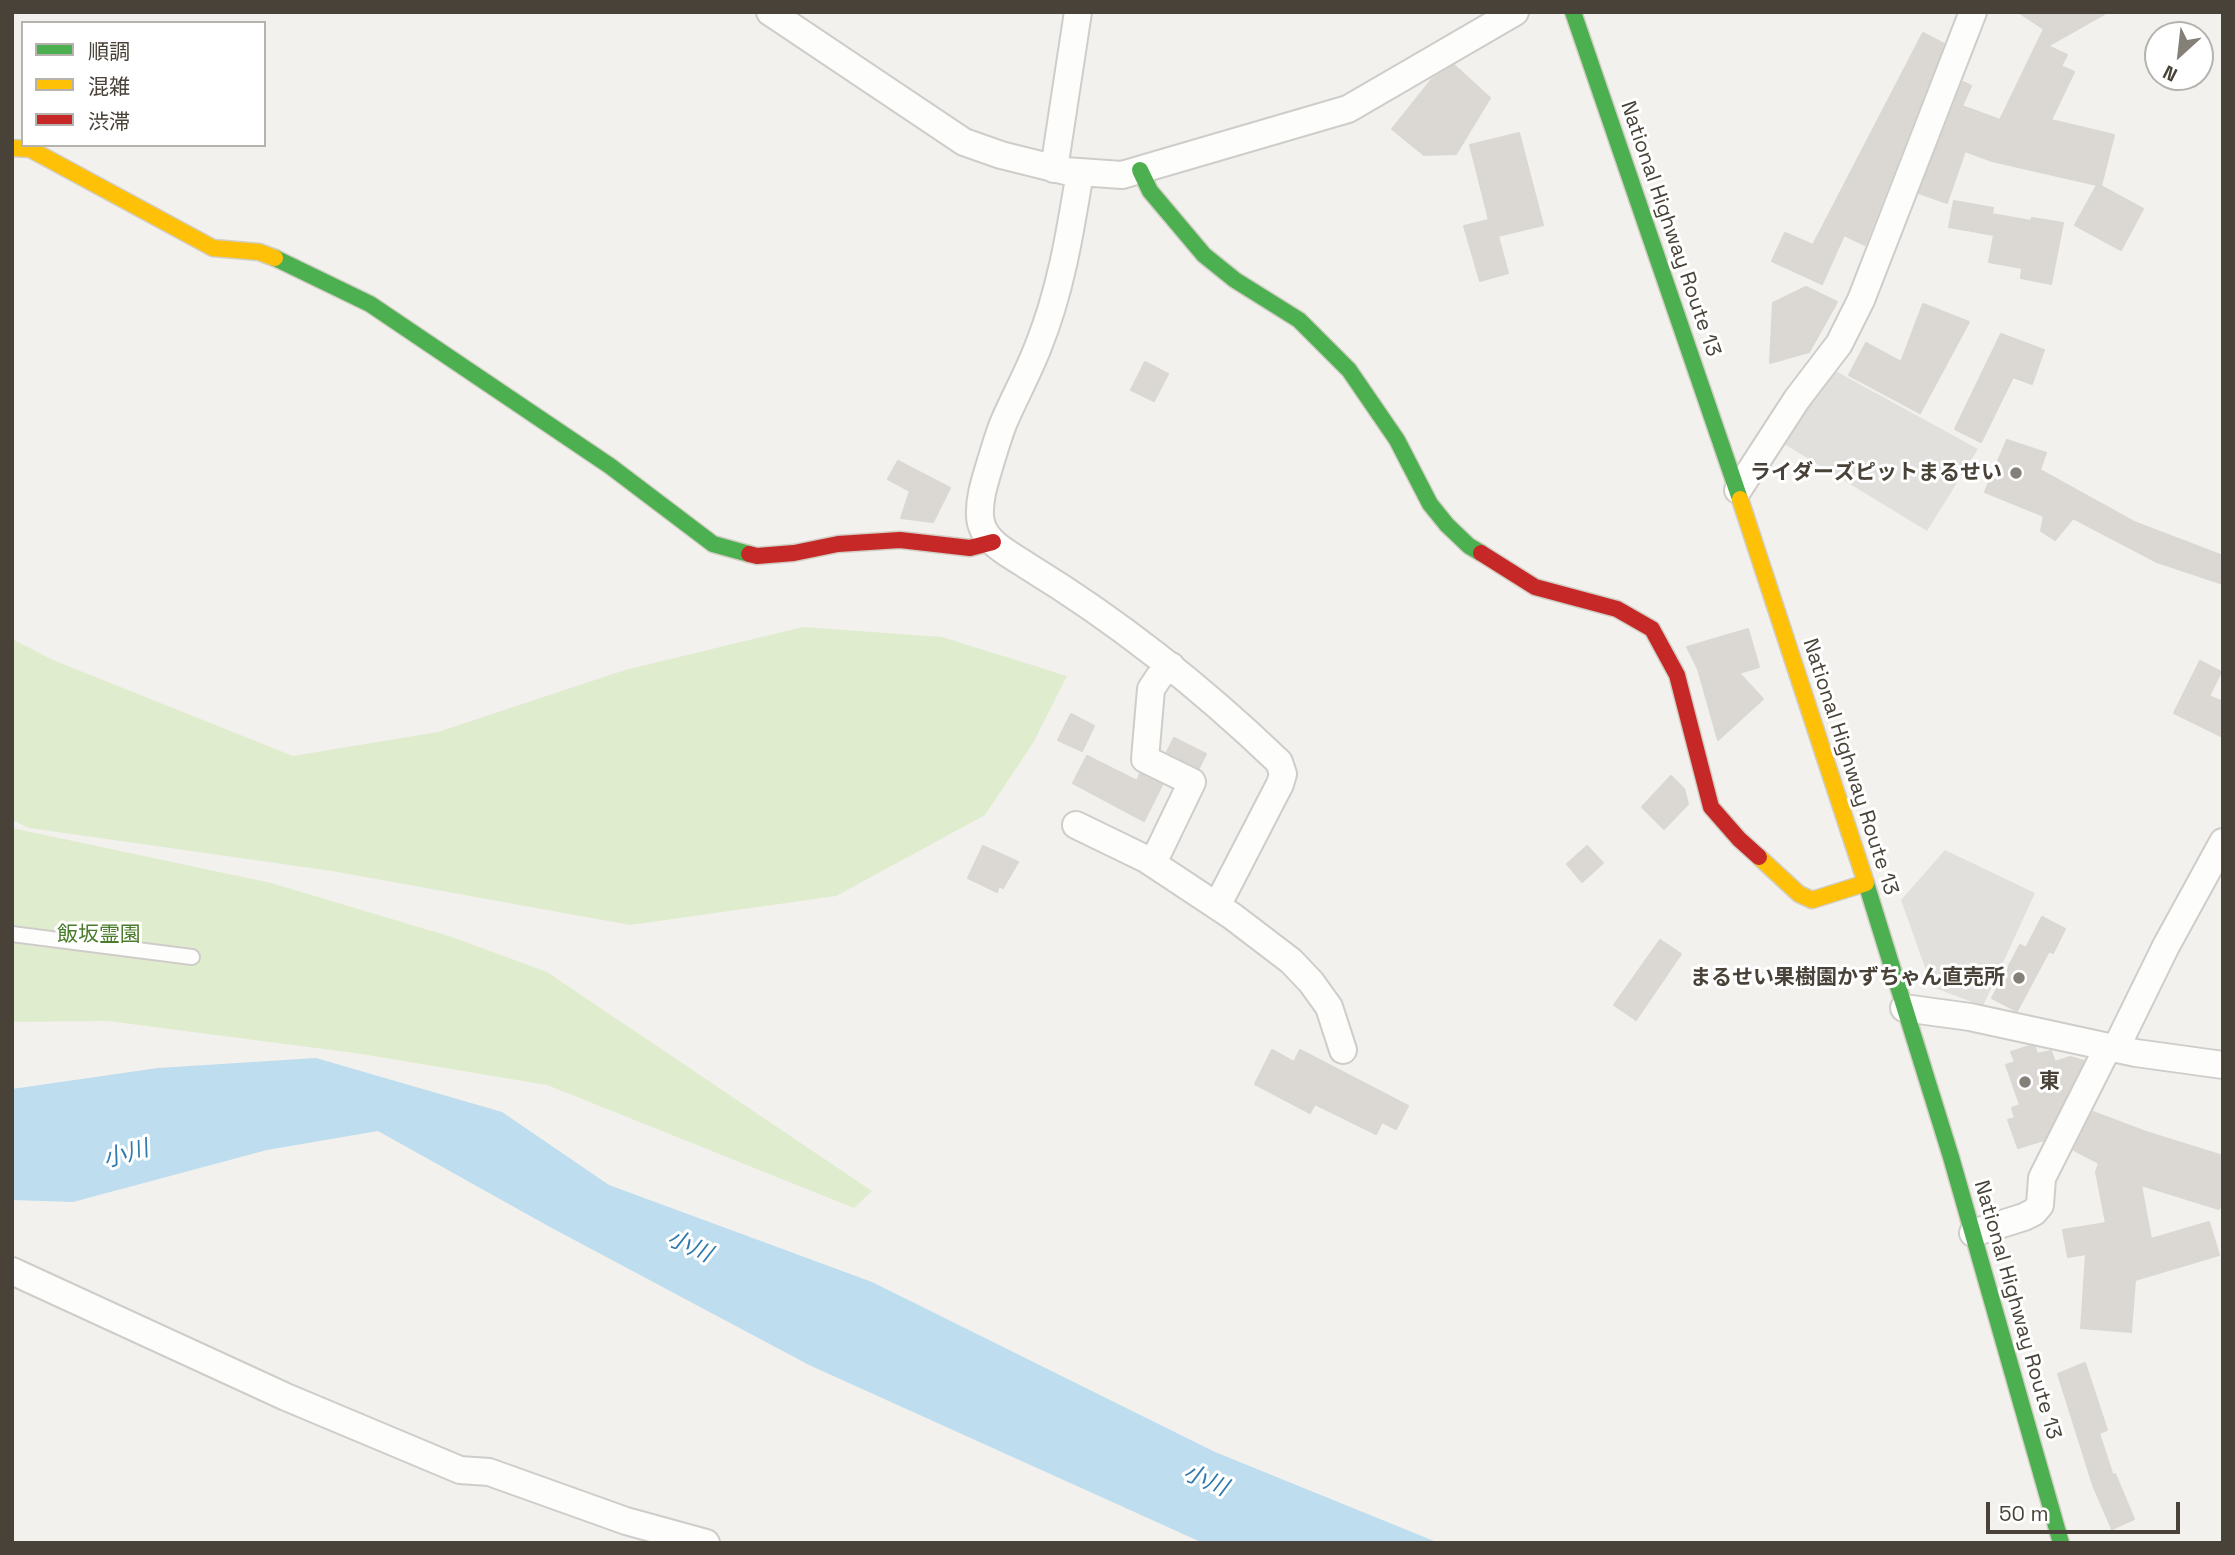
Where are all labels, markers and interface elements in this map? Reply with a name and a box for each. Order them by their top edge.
legend [21,21,266,147]
north arrow [2144,21,2214,91]
text: 順調 [88,38,130,65]
text: N [2159,59,2182,87]
text: 混雑 [88,73,130,100]
street label: National Highway Route 13 [1614,98,1726,360]
text: 渋滞 [88,108,130,135]
place label: ライダーズピットまるせい [1750,460,2002,486]
marker: ライダーズピットまるせい [2008,465,2024,481]
street label: National Highway Route 13 [1797,636,1903,898]
park label: 飯坂霊園 [57,922,141,948]
place label: まるせい果樹園かずちゃん直売所 [1690,965,2005,991]
marker: まるせい果樹園かずちゃん直売所 [2011,970,2027,986]
place label: 東 [2039,1069,2060,1095]
marker: 東 [2017,1074,2033,1090]
water label: 小川 [100,1135,152,1175]
street label: National Highway Route 13 [1968,1178,2066,1442]
water label: 小川 [662,1225,716,1269]
water label: 小川 [1178,1459,1232,1503]
scale bar [1990,1488,2184,1532]
text: 50 m [1999,1500,2049,1527]

